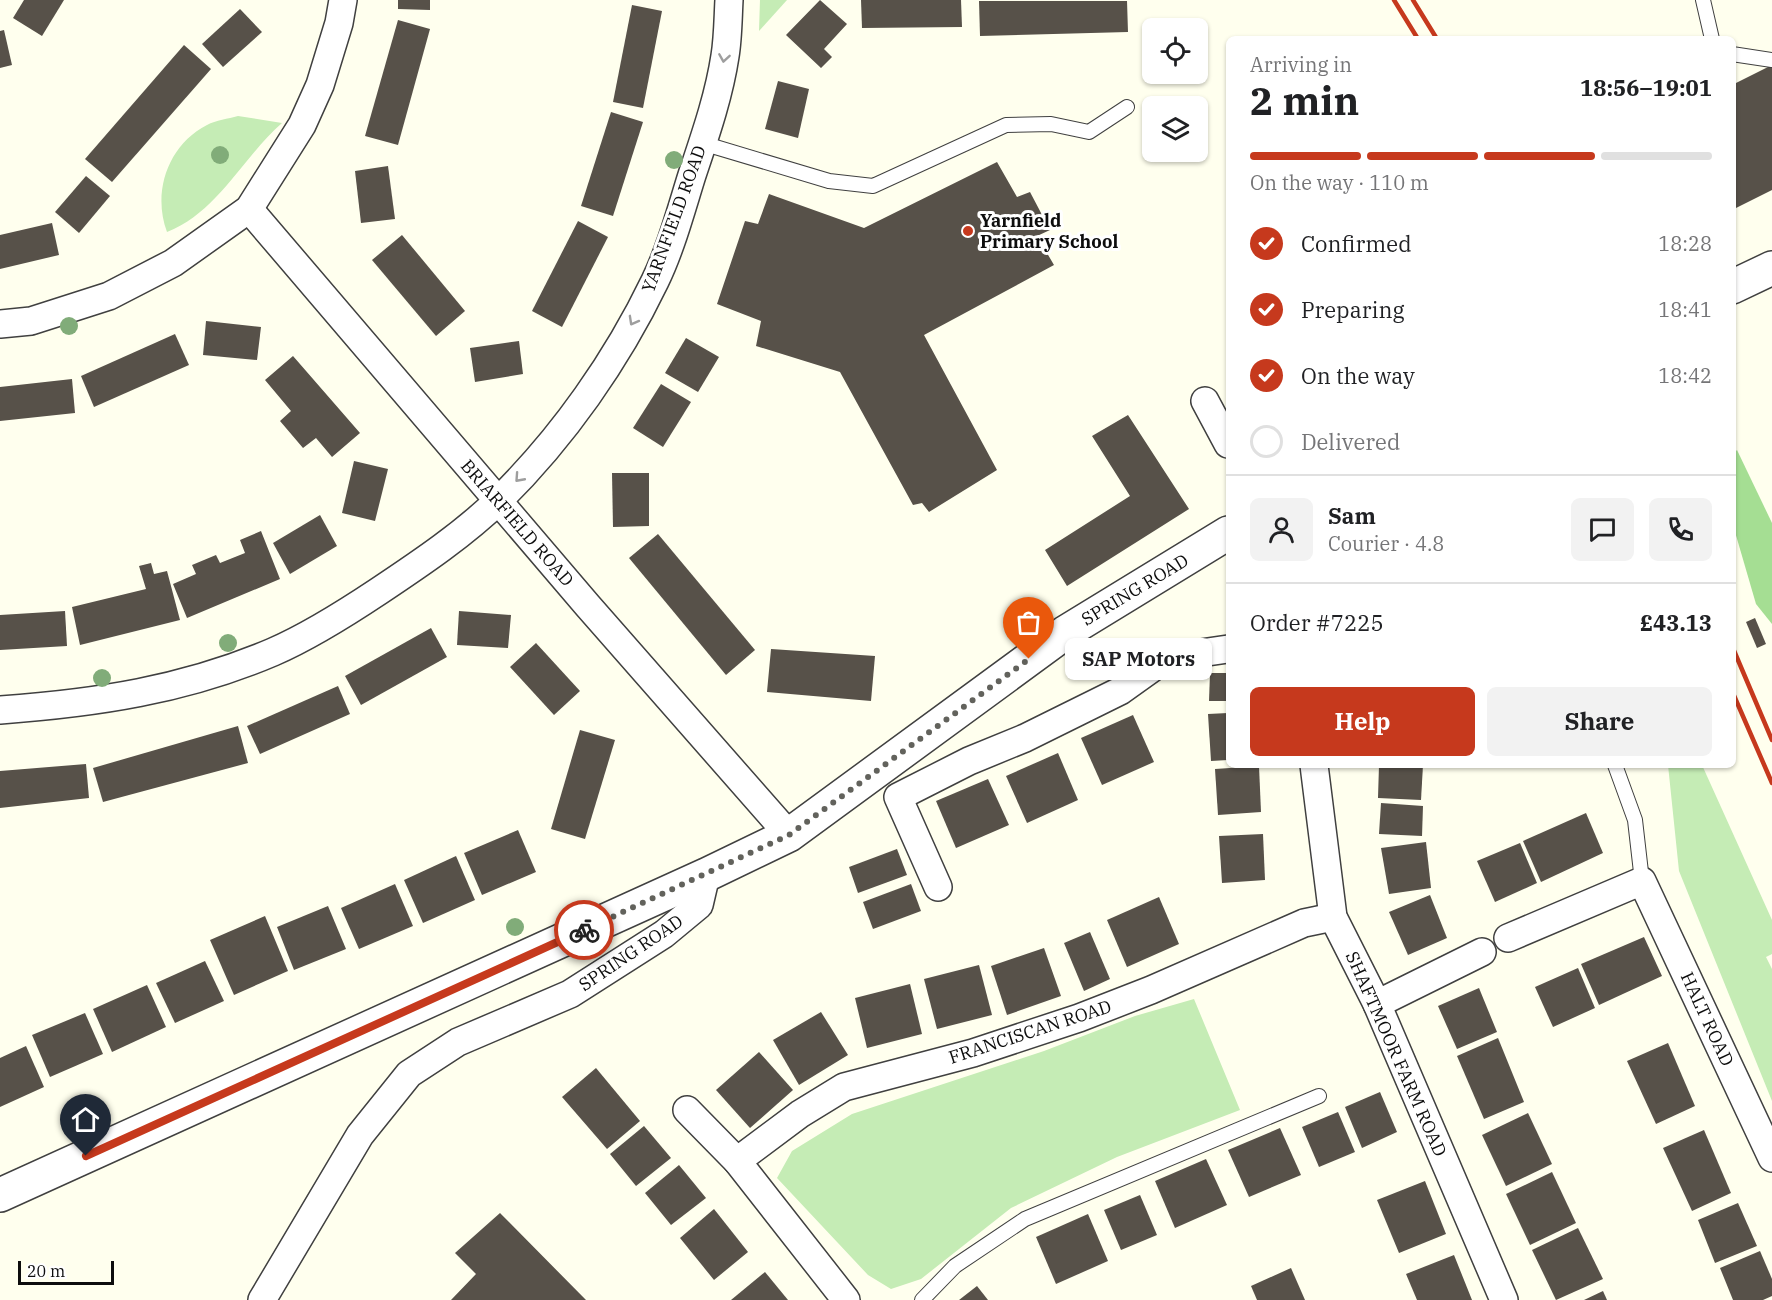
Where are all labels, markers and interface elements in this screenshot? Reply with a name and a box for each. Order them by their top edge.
map controls [1142,18,1208,162]
button: locate [1142,18,1208,84]
text: Arriving in [1250,51,1352,78]
one-way arrow [719,54,731,63]
text: 18:56–19:01 [1580,73,1712,102]
text: 2 min [1250,75,1359,126]
button: layers [1142,96,1208,162]
street label: YARNFIELD ROAD [636,142,711,296]
text: On the way · 110 m [1250,169,1429,196]
place label: Yarnfield Primary School [980,209,1118,253]
marker: Yarnfield Primary School [961,224,975,238]
icon: check [1250,227,1283,260]
text: Confirmed [1301,229,1412,258]
text: 18:28 [1658,230,1712,257]
icon: check [1250,293,1283,326]
text: Preparing [1301,295,1405,324]
text: 18:41 [1658,296,1712,323]
one-way arrow [629,315,640,325]
icon: check [1250,359,1283,392]
text: On the way [1301,361,1415,390]
text: 18:42 [1658,362,1712,389]
text: Delivered [1301,427,1400,456]
street label: BRIARFIELD ROAD [456,454,579,591]
one-way arrow [515,471,526,482]
button: person [1250,498,1313,561]
button: chat [1571,498,1634,561]
button: phone [1649,498,1712,561]
text: Sam [1328,501,1376,530]
text: Courier · 4.8 [1328,530,1444,557]
street label: SPRING ROAD [1077,549,1192,631]
pin [1003,597,1054,659]
icon: bag [1012,606,1045,639]
text: Order #7225 [1250,608,1384,637]
text: £43.13 [1640,608,1712,637]
callout: SAP Motors [1065,638,1212,680]
text: SAP Motors [1082,645,1195,672]
button: Help [1250,687,1475,756]
button: Share [1487,687,1712,756]
courier [554,900,614,960]
street label: SPRING ROAD [574,909,687,996]
icon: bike [568,914,601,947]
street label: SHAFTMOOR FARM ROAD [1341,948,1452,1160]
street label: HALT ROAD [1676,968,1739,1070]
street label: FRANCISCAN ROAD [946,994,1114,1069]
pin [60,1094,111,1156]
icon: home [69,1103,102,1136]
scale bar [18,1258,114,1286]
text: 20 m [27,1261,65,1281]

